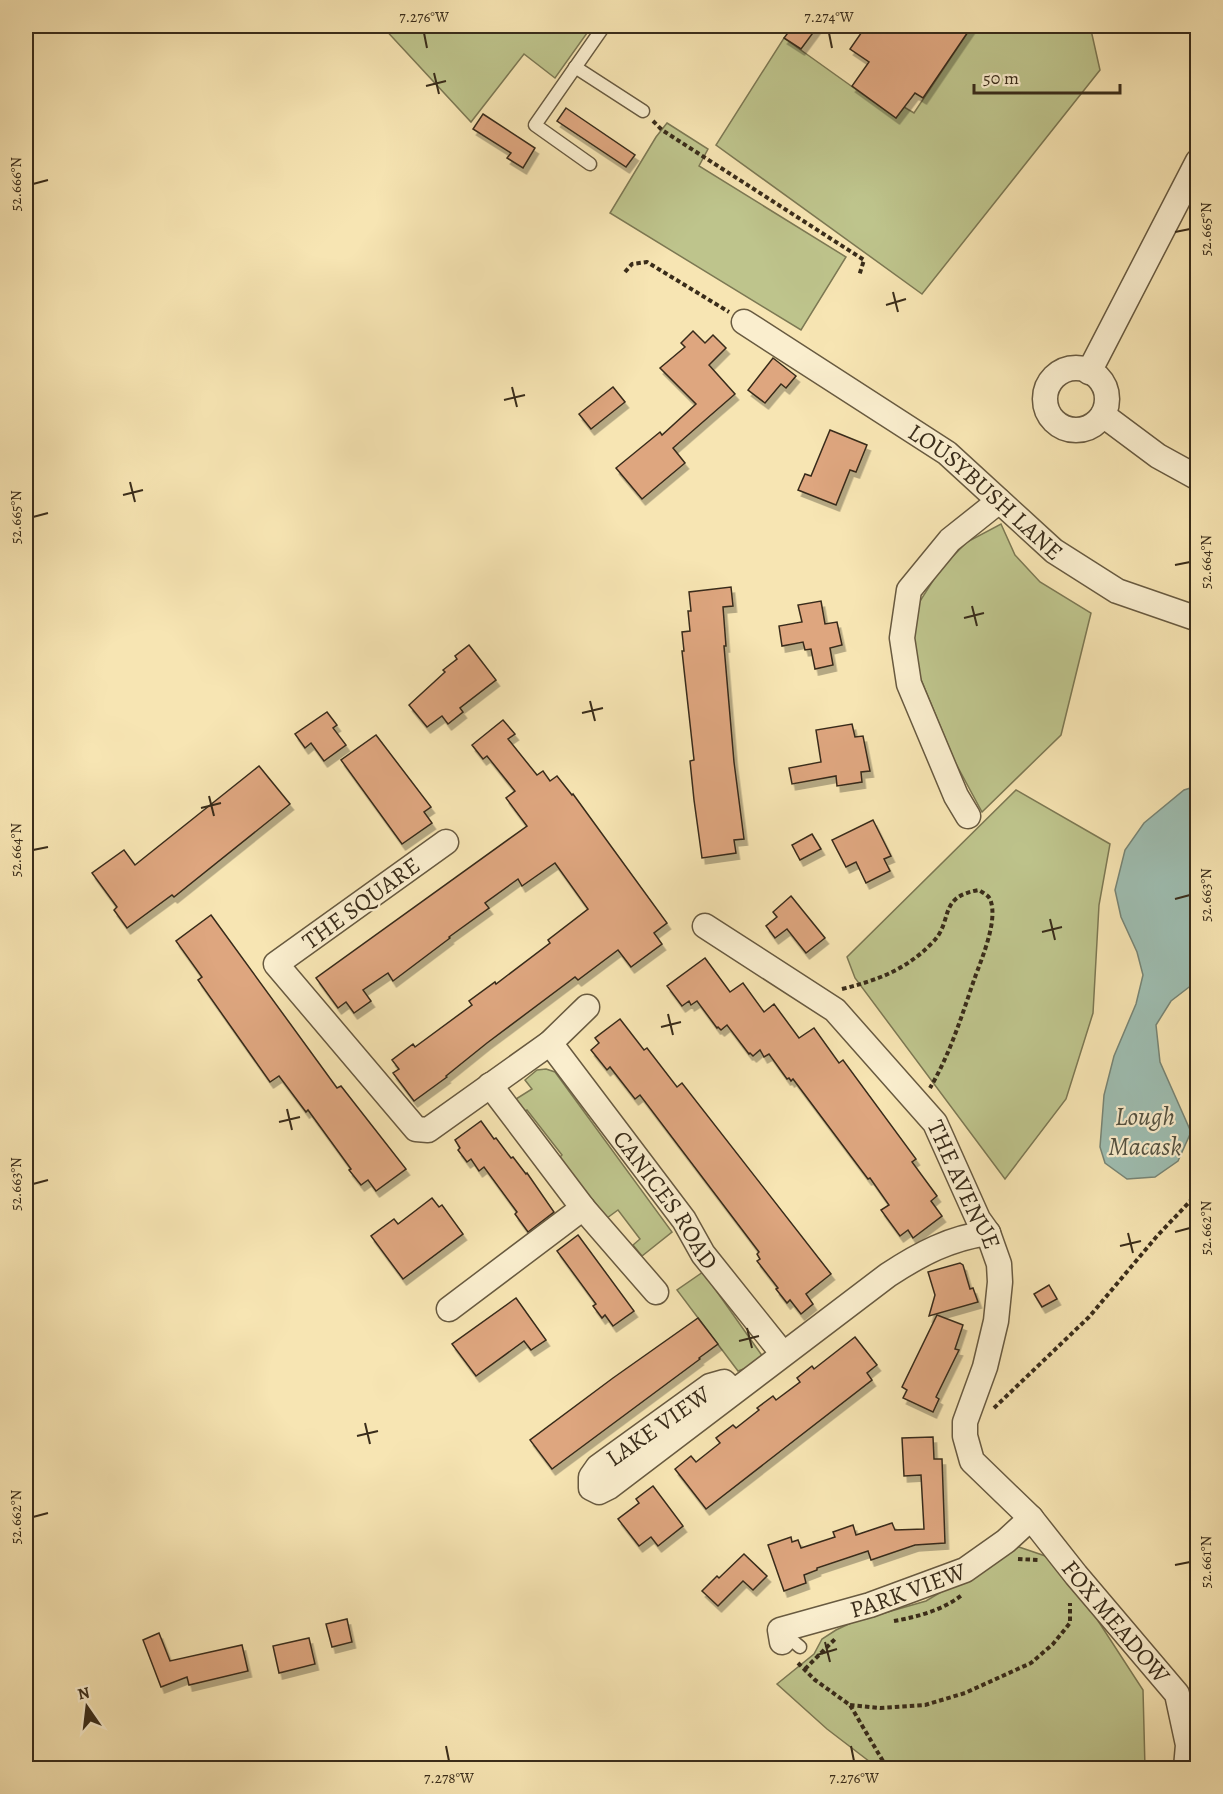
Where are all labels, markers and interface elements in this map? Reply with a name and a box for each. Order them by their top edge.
text: 7.276°W [399,7,449,27]
text: 7.274°W [804,7,854,27]
scale bar [974,57,1120,95]
text: 50 m [983,66,1019,90]
text: 52.666°N [6,157,26,211]
text: 52.665°N [1196,202,1216,256]
street label: LOUSYBUSH LANE [902,416,1070,568]
text: 52.665°N [6,490,26,544]
text: 52.664°N [1196,535,1216,589]
text: 52.664°N [6,823,26,877]
street label: THE SQUARE [296,849,426,957]
text: 52.663°N [1196,868,1216,922]
water label: Lough Macask [1108,1099,1182,1164]
street label: THE AVENUE [920,1115,1008,1253]
street label: CANICES ROAD [606,1124,725,1276]
text: 52.663°N [6,1157,26,1211]
text: 52.662°N [1196,1201,1216,1255]
street label: LAKE VIEW [599,1378,717,1474]
text: 52.662°N [6,1490,26,1544]
text: 52.661°N [1196,1536,1216,1588]
street label: FOX MEADOW [1054,1553,1178,1691]
street label: PARK VIEW [846,1555,971,1626]
north arrow [57,1677,117,1737]
text: N [75,1681,92,1705]
text: 7.278°W [424,1768,474,1788]
text: 7.276°W [829,1768,879,1788]

